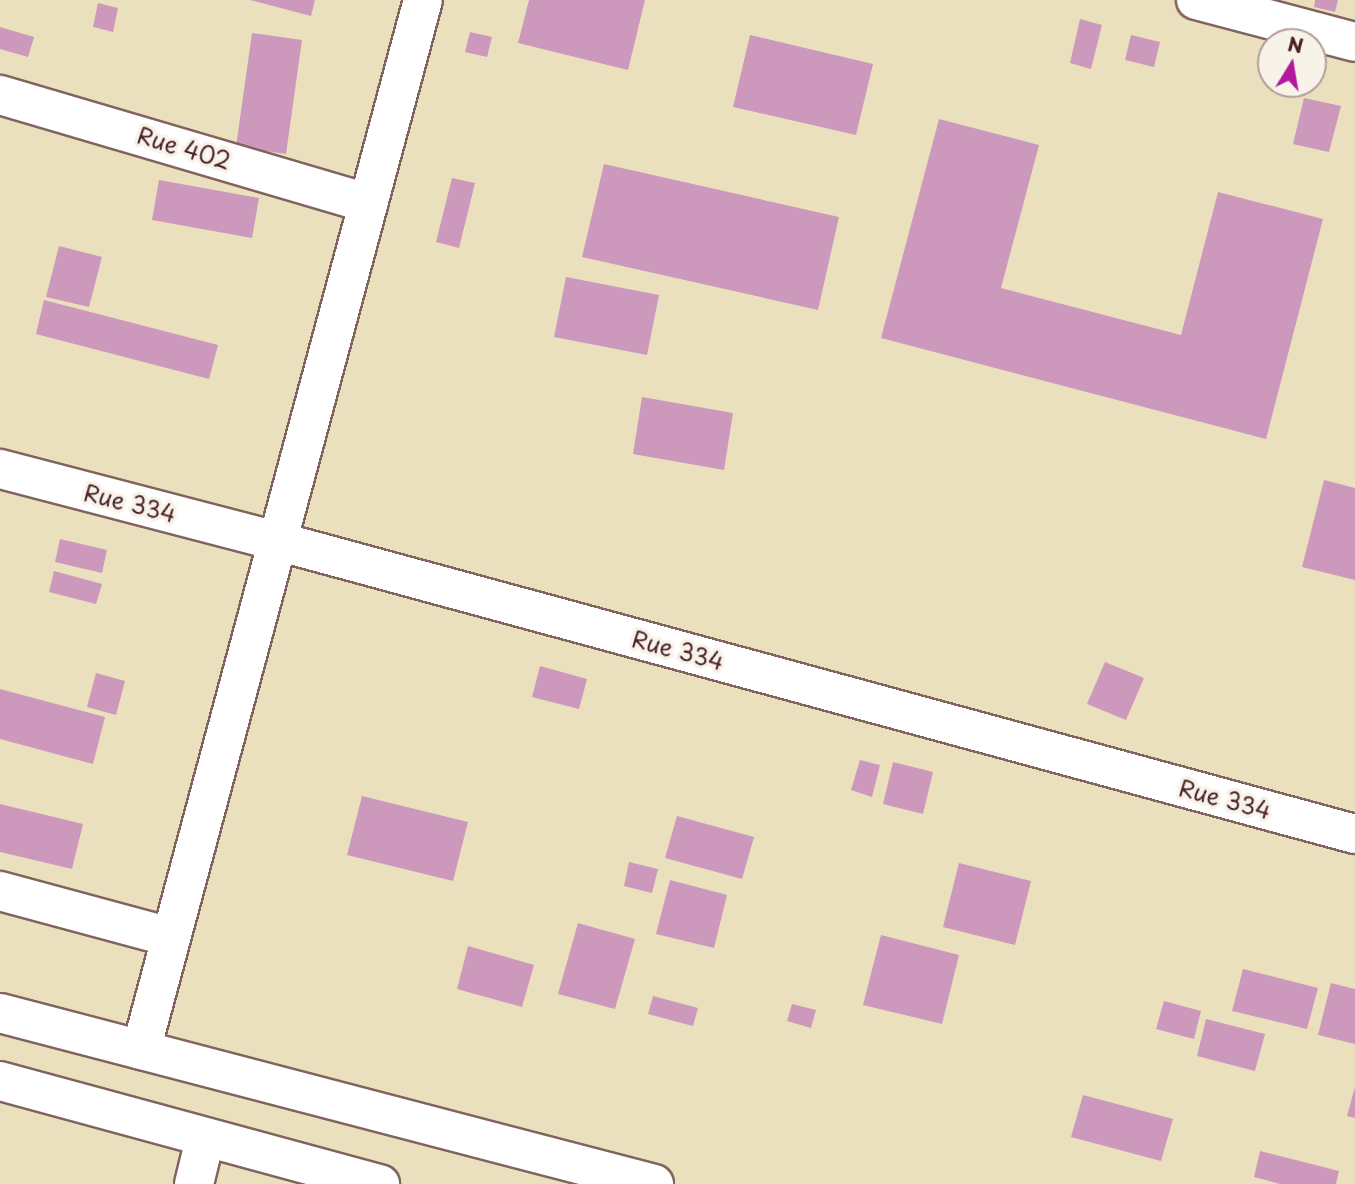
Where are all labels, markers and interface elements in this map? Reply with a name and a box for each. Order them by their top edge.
north arrow [1257,28,1327,98]
text: N [1286,29,1306,60]
street label: Rue 402 [133,121,235,175]
street label: Rue 334 [80,478,180,528]
street label: Rue 334 [628,624,728,676]
street label: Rue 334 [1175,773,1275,825]

